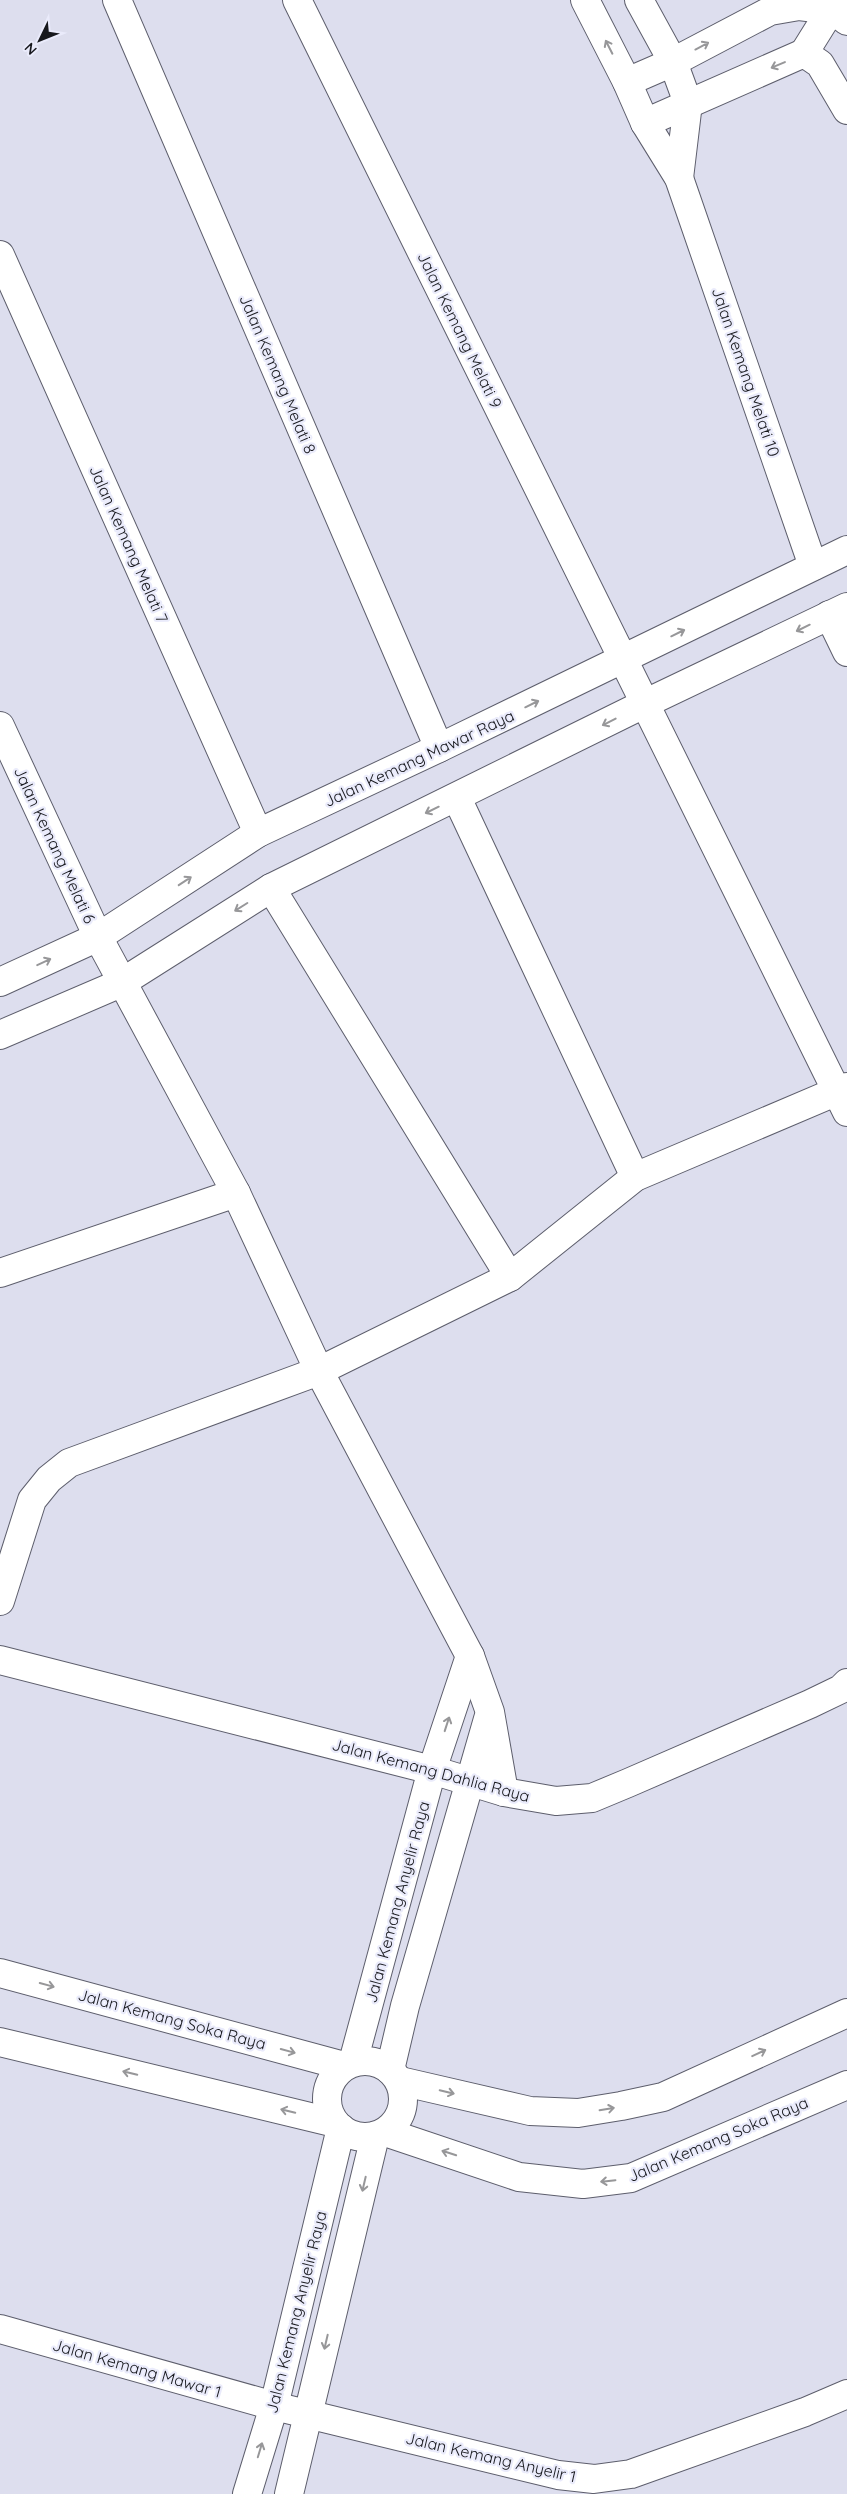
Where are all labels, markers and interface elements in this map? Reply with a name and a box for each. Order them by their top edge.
north arrow [15,15,65,65]
text: N [20,39,41,59]
one-way arrow [604,40,614,55]
one-way arrow [695,41,710,51]
one-way arrow [771,60,786,70]
street label: Jalan Kemang Melati 9 [414,249,507,411]
street label: Jalan Kemang Melati 10 [708,285,784,459]
street label: Jalan Kemang Melati 8 [235,292,321,456]
street label: Jalan Kemang Melati 7 [85,462,173,626]
one-way arrow [796,624,811,633]
one-way arrow [670,628,685,637]
one-way arrow [524,699,539,708]
street label: Jalan Kemang Mawar Raya [321,705,517,811]
one-way arrow [602,718,617,727]
street label: Jalan Kemang Melati 6 [10,763,100,927]
one-way arrow [425,805,440,815]
one-way arrow [178,875,192,886]
one-way arrow [234,902,248,913]
one-way arrow [36,956,51,966]
one-way arrow [443,1716,453,1732]
street label: Jalan Kemang Dahlia Raya [330,1734,532,1806]
street label: Jalan Kemang Anyelir Raya [360,1799,434,2005]
one-way arrow [39,1981,55,1991]
street label: Jalan Kemang Soka Raya [76,1984,268,2054]
one-way arrow [280,2047,296,2056]
one-way arrow [751,2048,766,2058]
one-way arrow [122,2068,138,2077]
one-way arrow [439,2088,455,2097]
street label: Jalan Kemang Soka Raya [625,2092,811,2186]
one-way arrow [599,2103,615,2113]
one-way arrow [280,2106,296,2115]
one-way arrow [442,2148,458,2158]
one-way arrow [359,2175,368,2191]
one-way arrow [600,2176,616,2186]
street label: Jalan Kemang Anyelir Raya [261,2209,331,2415]
one-way arrow [321,2333,330,2349]
street label: Jalan Kemang Mawar 1 [50,2334,224,2402]
street label: Jalan Kemang Anyelir 1 [404,2428,578,2486]
one-way arrow [256,2443,266,2459]

